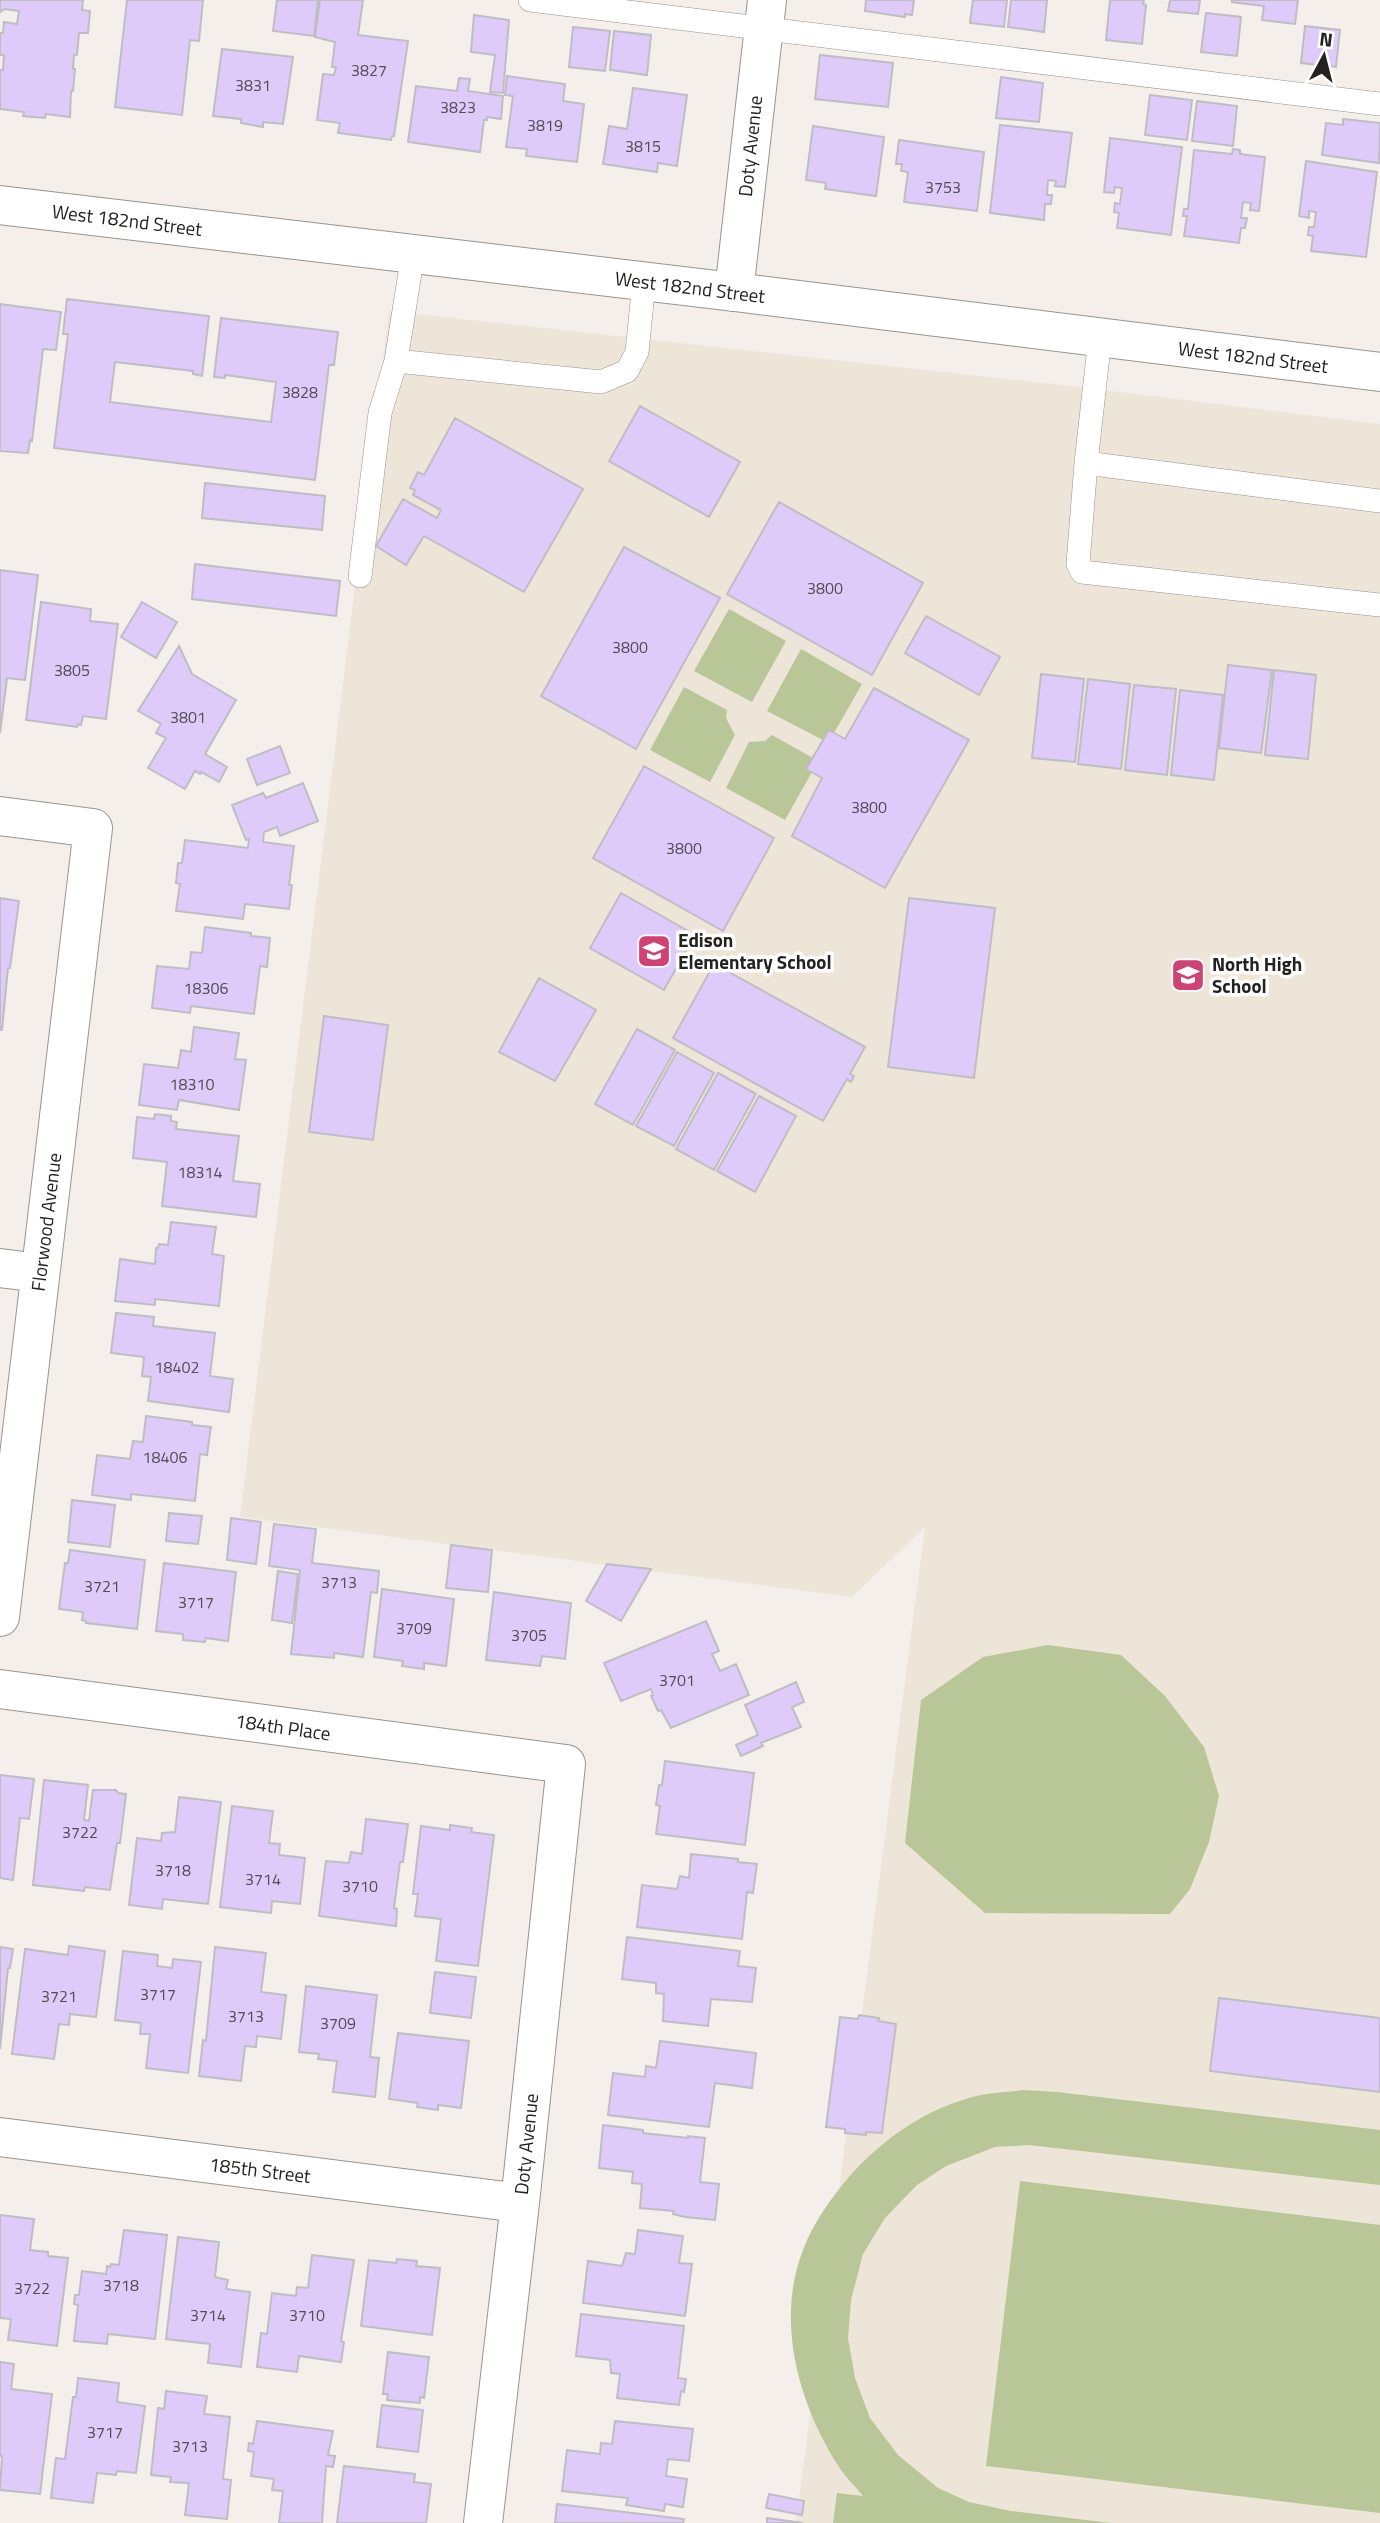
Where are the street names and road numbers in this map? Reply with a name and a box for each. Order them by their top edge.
street label: Doty Avenue [730,94,769,198]
street label: West 182nd Street [50,196,204,243]
street label: West 182nd Street [613,263,767,310]
street label: West 182nd Street [1176,333,1330,380]
street label: Florwood Avenue [23,1151,68,1293]
street label: 184th Place [234,1705,333,1748]
street label: Doty Avenue [506,2092,545,2196]
street label: 185th Street [208,2149,313,2190]

